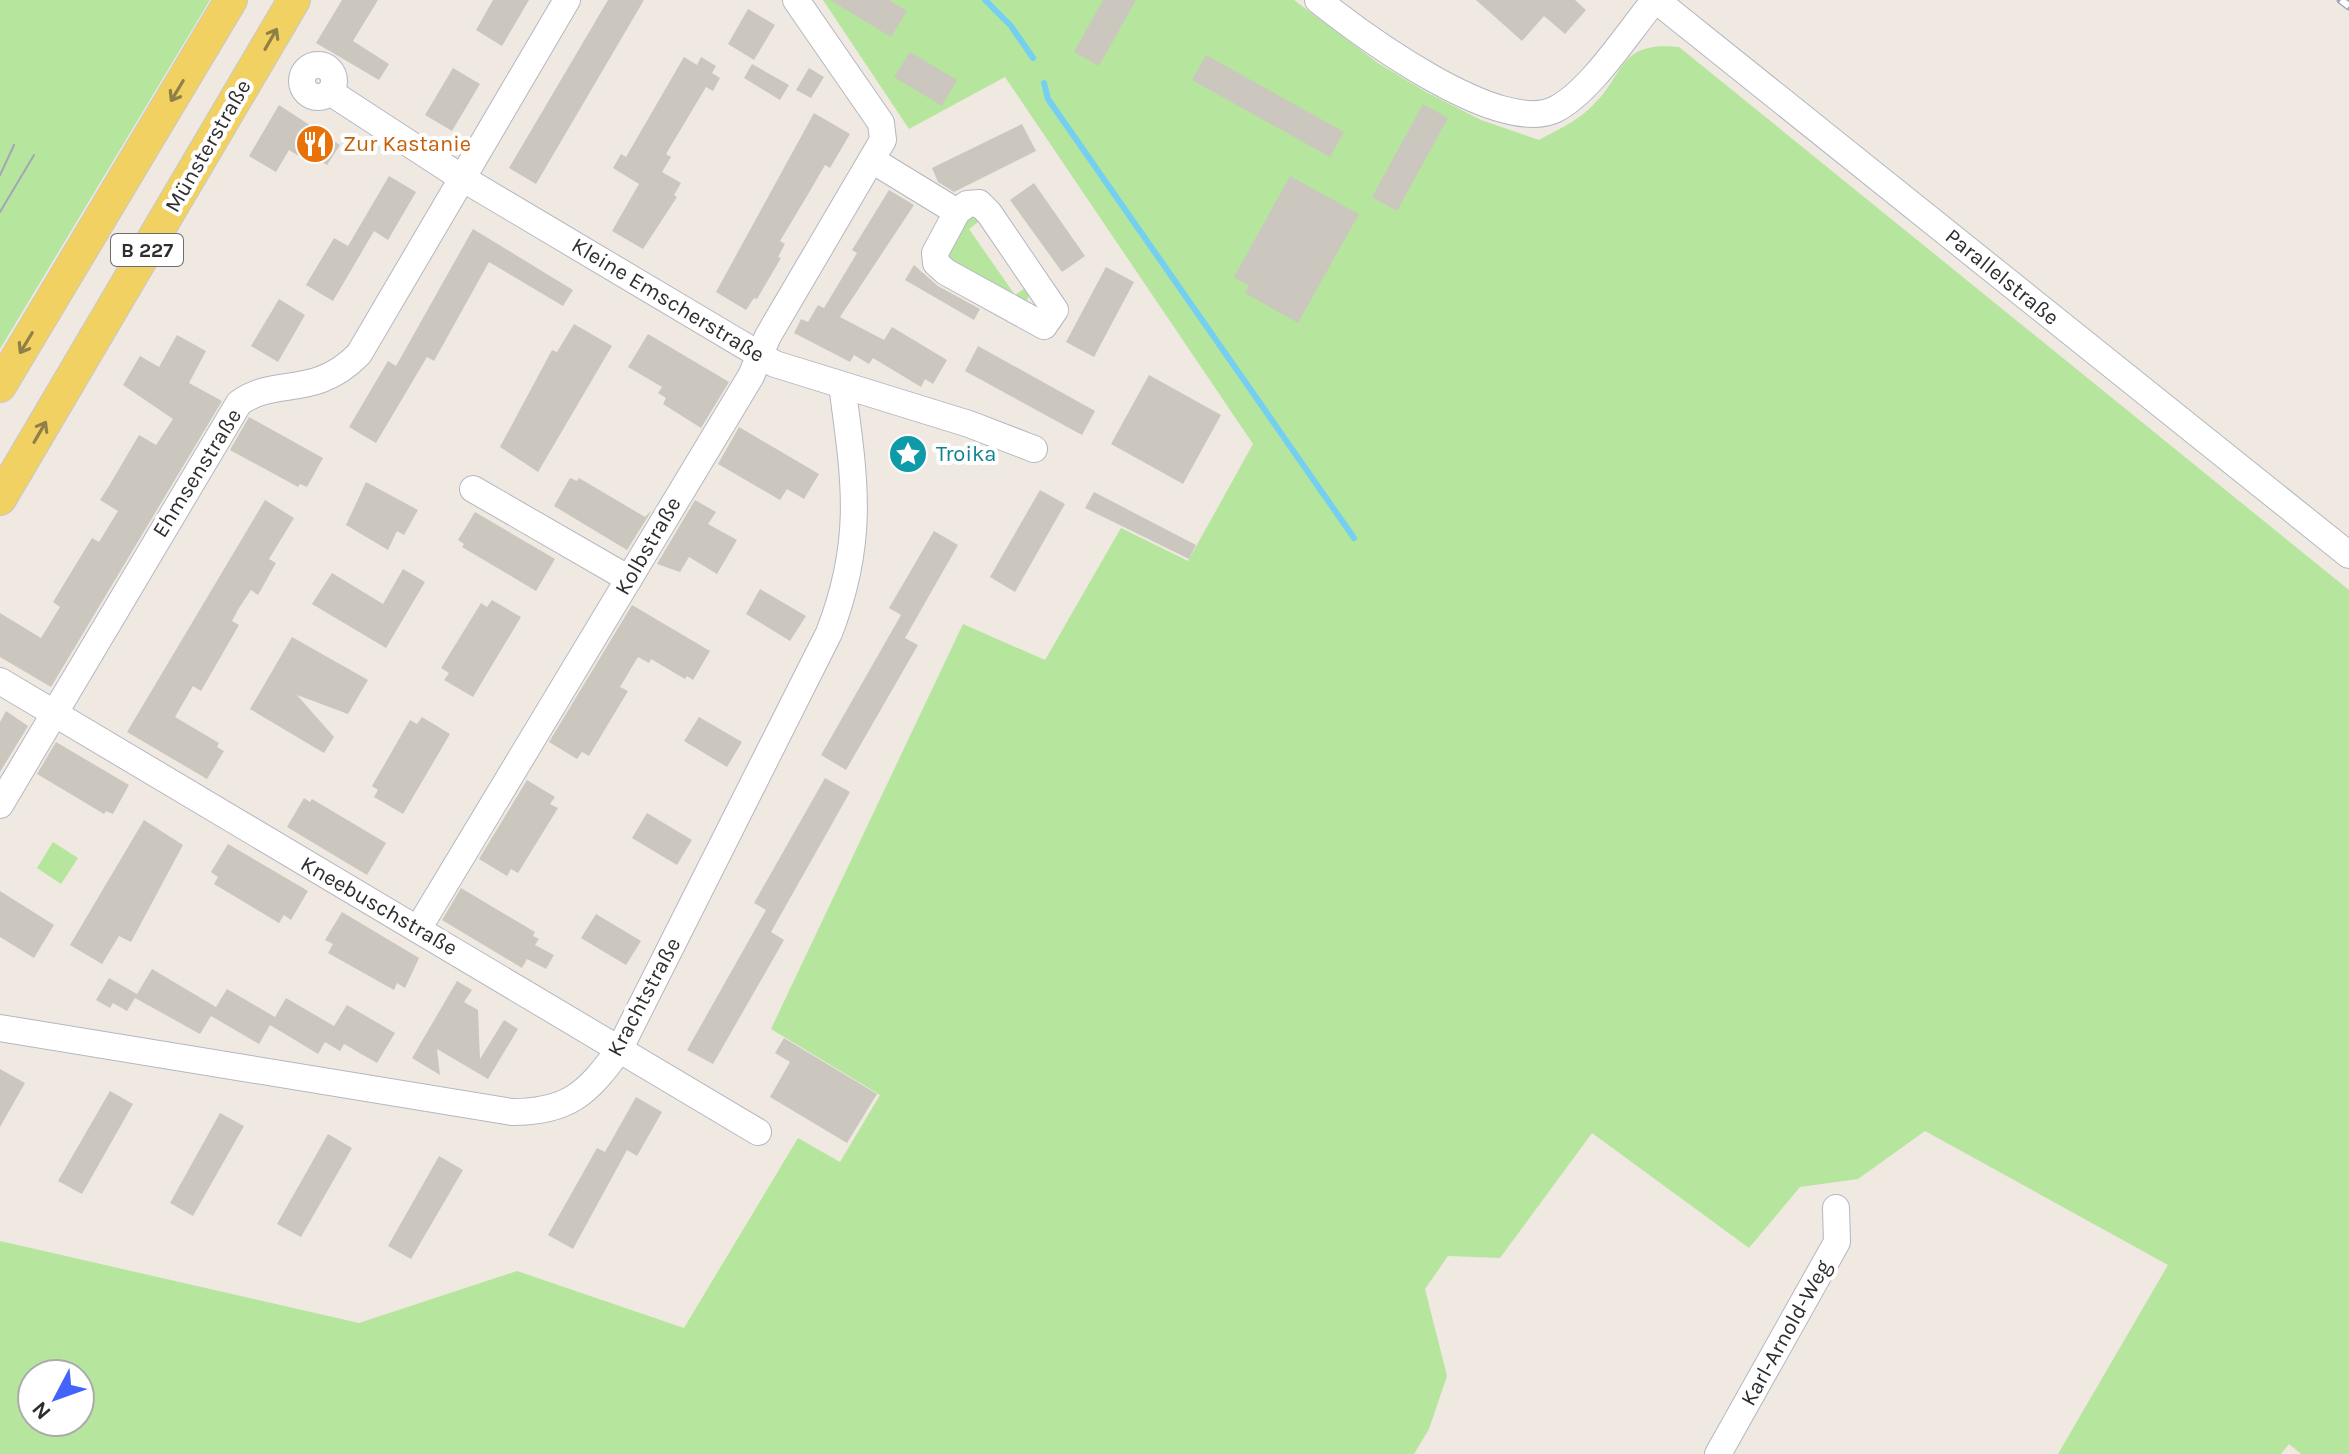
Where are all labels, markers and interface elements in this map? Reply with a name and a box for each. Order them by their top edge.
one-way arrow [263,28,279,51]
street label: Münsterstraße [159,75,257,217]
one-way arrow [169,79,185,102]
restaurant icon: Zur Kastanie [294,123,336,165]
place label: Zur Kastanie [343,131,471,157]
street label: Parallelstraße [1940,223,2064,331]
street label: Kleine Emscherstraße [567,232,769,368]
road number: B 227 [111,234,183,266]
one-way arrow [17,331,33,354]
street label: Ehmsenstraße [147,404,247,542]
one-way arrow [32,421,48,444]
place icon: Troika [887,433,929,475]
place label: Troika [936,441,996,467]
street label: Kolbstraße [609,492,687,600]
street label: Kneebuschstraße [296,851,462,961]
street label: Krachtstraße [602,933,686,1061]
street label: Karl-Arnold-Weg [1735,1255,1837,1410]
north arrow [16,1358,96,1438]
text: N [27,1396,57,1425]

